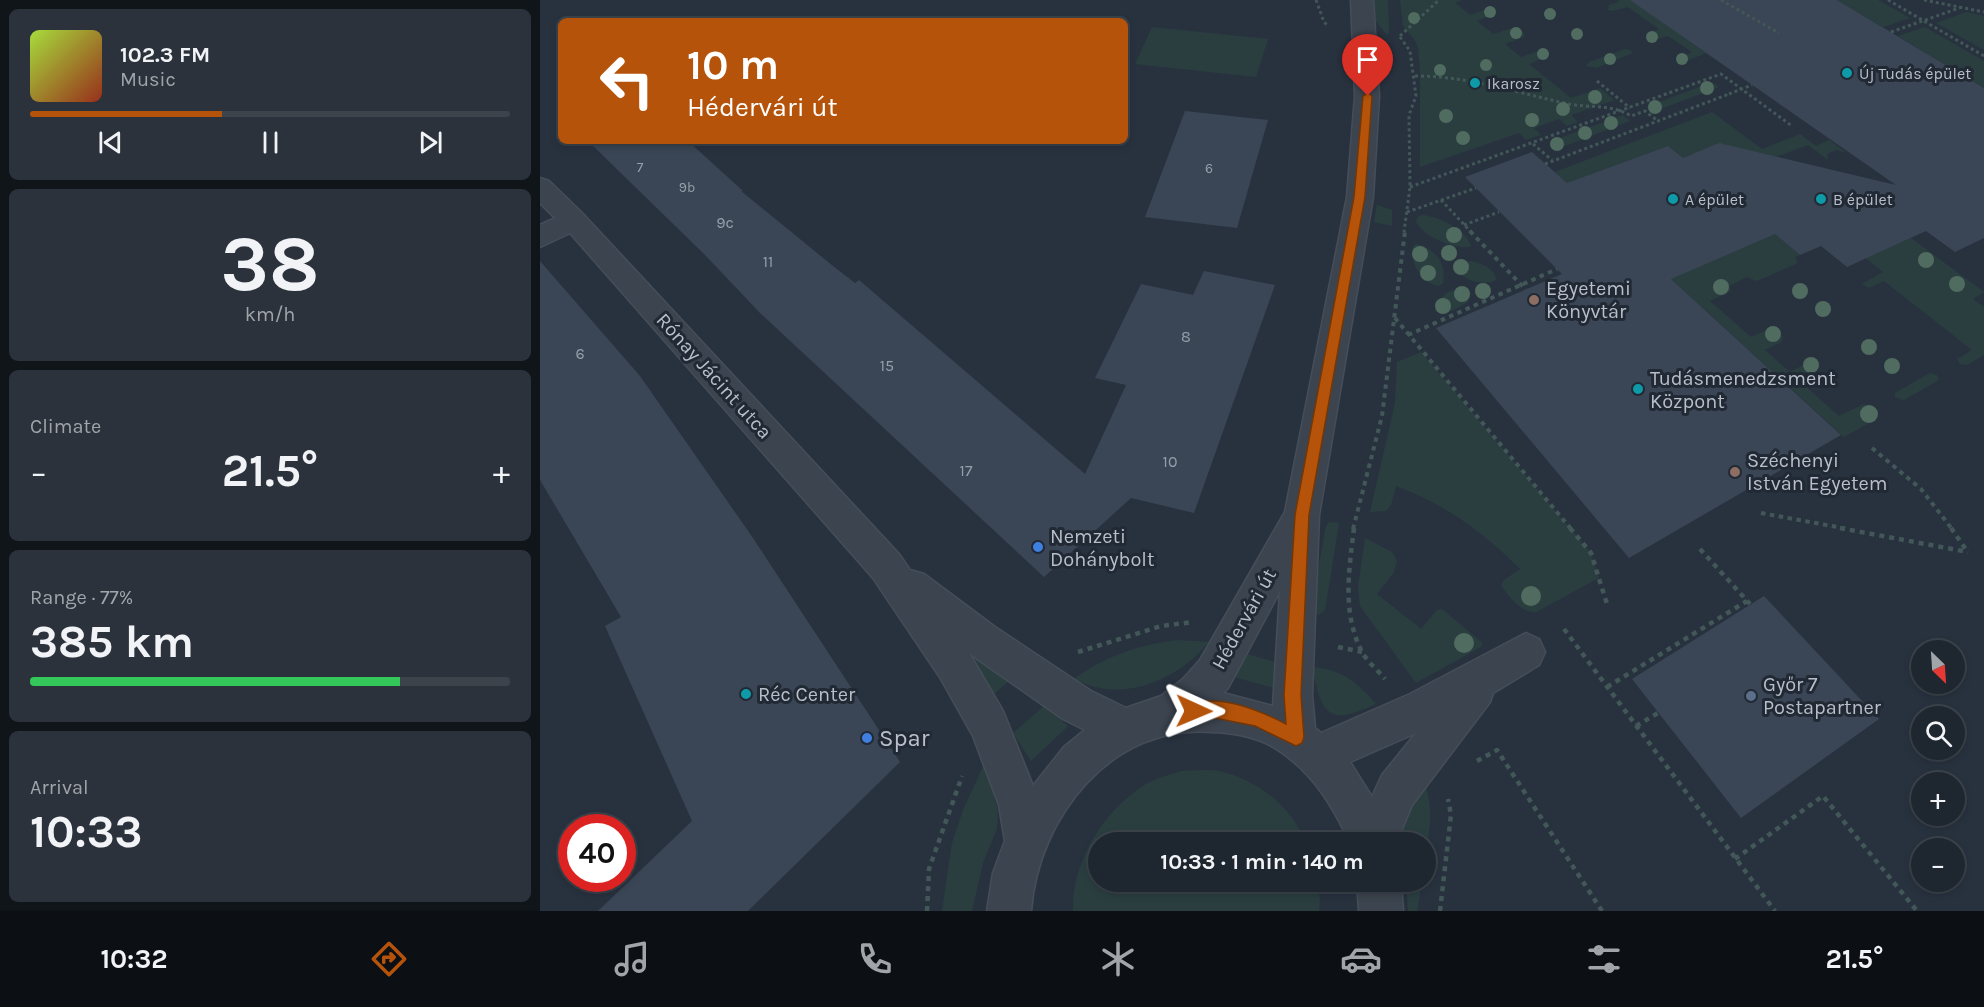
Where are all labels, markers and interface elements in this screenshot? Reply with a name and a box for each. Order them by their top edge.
pin [1342,34,1393,96]
text: 10 m [687,40,779,90]
text: 102.3 FM [120,42,210,68]
icon: left [588,42,666,120]
icon: arrive [1351,43,1384,76]
place label: Új Tudás épület [1859,64,1971,83]
marker: Új Tudás épület [1840,66,1854,80]
text: Music [120,68,176,91]
place label: Ikarosz [1487,74,1540,93]
marker: Ikarosz [1468,76,1482,90]
text: Hédervári út [687,91,838,123]
icon: previous [94,126,127,159]
icon: pause [254,126,287,159]
icon: next [414,126,447,159]
house number: 7 [637,159,644,176]
house number: 6 [1205,160,1213,177]
house number: 9b [679,179,695,196]
place label: A épület [1685,190,1744,209]
place label: B épület [1833,190,1893,209]
marker: A épület [1666,192,1680,206]
marker: B épület [1814,192,1828,206]
house number: 9c [716,213,734,232]
text: 38 [221,218,319,310]
house number: 11 [763,252,773,271]
place label: Egyetemi Könyvtár [1546,277,1631,323]
marker: Egyetemi Könyvtár [1527,293,1541,307]
text: km/h [245,303,295,326]
street label: Rónay Jácint utca [652,308,776,444]
house number: 8 [1181,327,1191,346]
house number: 6 [575,344,585,363]
house number: 15 [880,356,894,375]
place label: Tudásmenedzsment Központ [1650,367,1836,413]
marker: Tudásmenedzsment Központ [1631,382,1645,396]
text: Climate [30,415,101,438]
text: 21.5° [222,445,318,497]
place label: Széchenyi István Egyetem [1747,449,1887,495]
house number: 10 [1163,452,1177,471]
text: − [30,453,47,491]
text: + [493,453,510,491]
house number: 17 [960,461,973,480]
marker: Széchenyi István Egyetem [1728,465,1742,479]
place label: Nemzeti Dohánybolt [1050,525,1155,571]
marker: Nemzeti Dohánybolt [1031,540,1045,554]
street label: Hédervári út [1207,564,1281,673]
text: Range · 77% [30,586,133,609]
text: 385 km [30,616,194,668]
north arrow [1911,640,1965,694]
map controls [1911,640,1965,892]
place label: Győr 7 Postapartner [1763,673,1882,719]
position arrow [1162,679,1226,743]
place label: Réc Center [758,683,856,706]
marker: Réc Center [739,687,753,701]
marker: Győr 7 Postapartner [1744,689,1758,703]
button: search [1911,706,1965,760]
place label: Spar [879,724,930,752]
marker: Spar [860,731,874,745]
button: + [1911,772,1965,826]
text: Arrival [30,776,89,799]
text: 10:33 [30,806,143,858]
speed limit sign: 40 [558,814,636,892]
button: − [1911,838,1965,892]
text: 10:33 · 1 min · 140 m [1160,849,1364,875]
icon: directions [368,938,410,980]
icon: music [611,938,653,980]
icon: phone [854,938,896,980]
icon: climate [1097,938,1139,980]
icon: car [1340,938,1382,980]
icon: filters [1583,938,1625,980]
text: 10:32 [100,943,168,975]
text: 21.5° [1826,943,1884,975]

